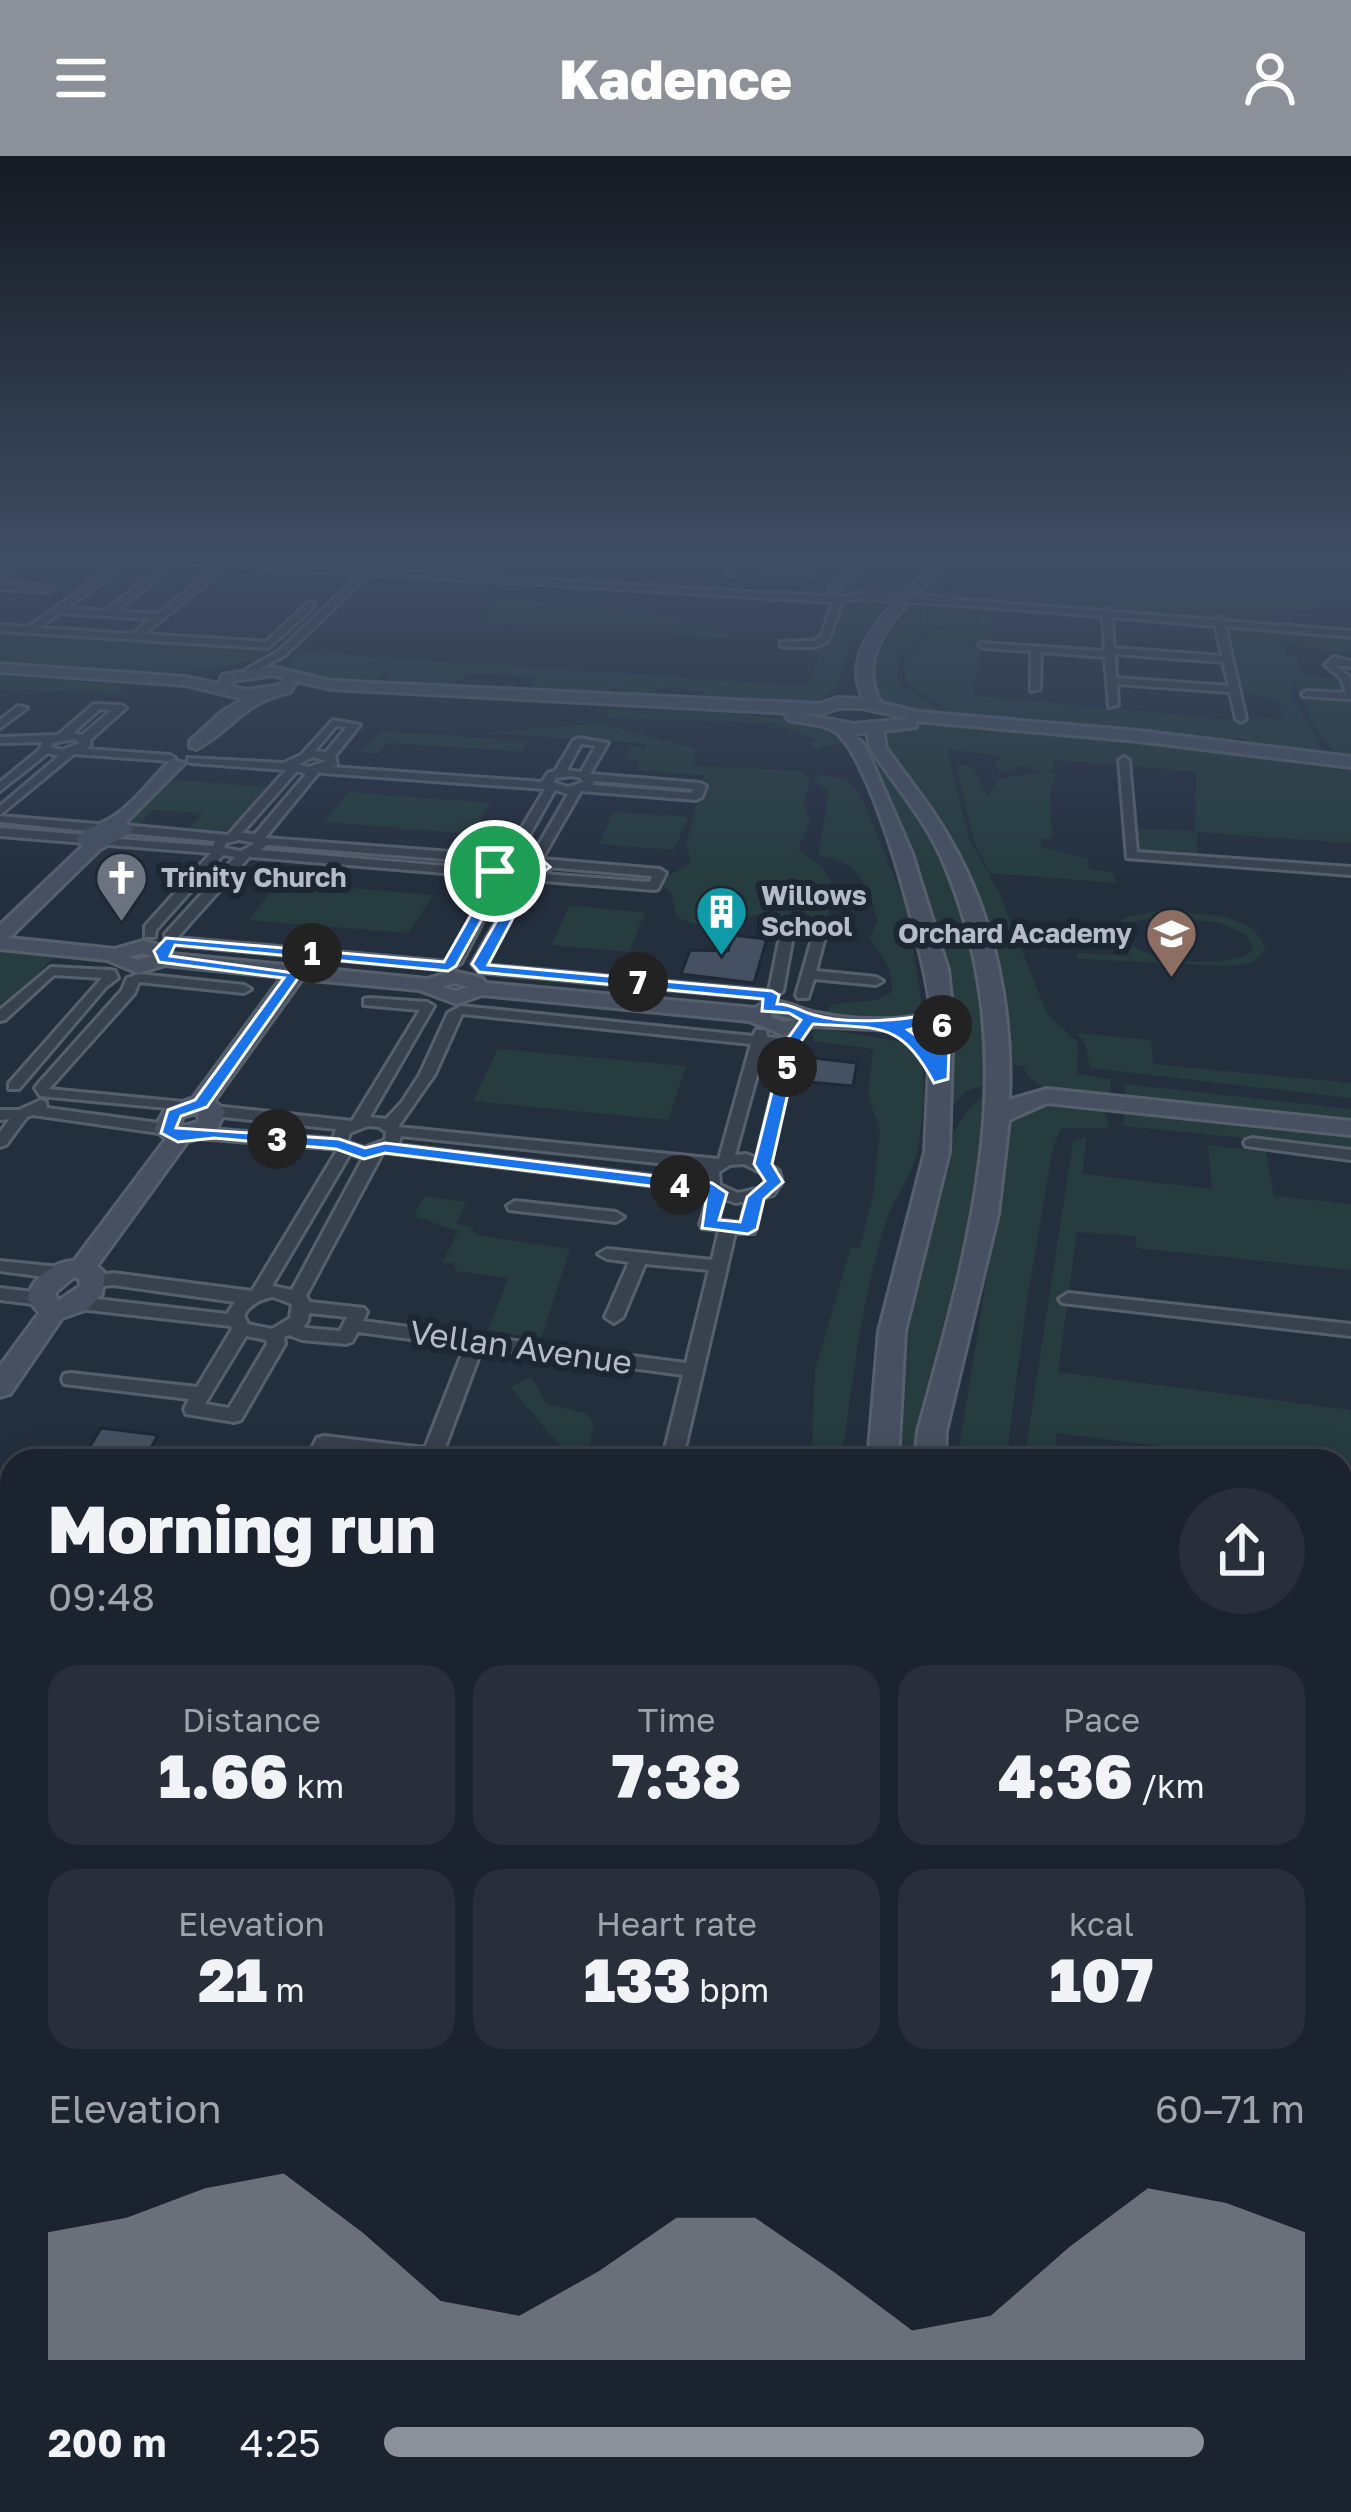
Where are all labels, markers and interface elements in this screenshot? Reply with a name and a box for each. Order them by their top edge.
icon: menu [48,45,114,111]
icon: person [1237,45,1303,111]
text: Kadence [559,46,792,111]
pin [444,820,546,922]
icon: arrive [462,838,528,904]
church icon: Trinity Church [94,850,150,924]
place label: Trinity Church [161,861,347,893]
place label: Willows School [761,879,867,942]
building icon: Willows School [694,884,750,958]
school or university icon: Orchard Academy [1143,906,1199,980]
place label: Orchard Academy [898,917,1132,949]
pin: 1 [282,923,342,983]
text: 1 [304,933,321,972]
pin: 7 [608,952,668,1012]
text: 7 [629,962,647,1001]
pin: 6 [912,995,972,1055]
text: 6 [932,1005,952,1044]
pin: 5 [757,1037,817,1097]
text: 5 [777,1047,797,1086]
pin: 3 [247,1109,307,1169]
text: 3 [267,1119,287,1158]
pin: 4 [650,1155,710,1215]
text: 4 [670,1165,690,1204]
street label: Vellan Avenue [407,1312,635,1381]
text: Morning run [48,1488,436,1568]
button: share [1179,1488,1305,1614]
text: 09:48 [48,1573,155,1620]
text: Distance [182,1700,321,1739]
text: Time [638,1700,715,1739]
text: Pace [1063,1700,1140,1739]
text: 1.66 [159,1739,288,1811]
text: 7:38 [612,1739,741,1811]
text: 4:36 [998,1739,1133,1811]
text: km [288,1766,344,1805]
text: /km [1133,1766,1205,1805]
text: Elevation [178,1904,325,1943]
text: Heart rate [596,1904,757,1943]
text: kcal [1069,1904,1134,1943]
text: 21 [198,1943,267,2015]
text: 133 [584,1943,691,2015]
text: 107 [1049,1943,1154,2015]
text: m [267,1970,305,2009]
text: bpm [691,1970,769,2009]
text: Elevation [48,2085,221,2132]
text: 60–71 m [1155,2085,1305,2132]
text: 200 m [48,2419,166,2466]
text: 4:25 [240,2419,321,2466]

